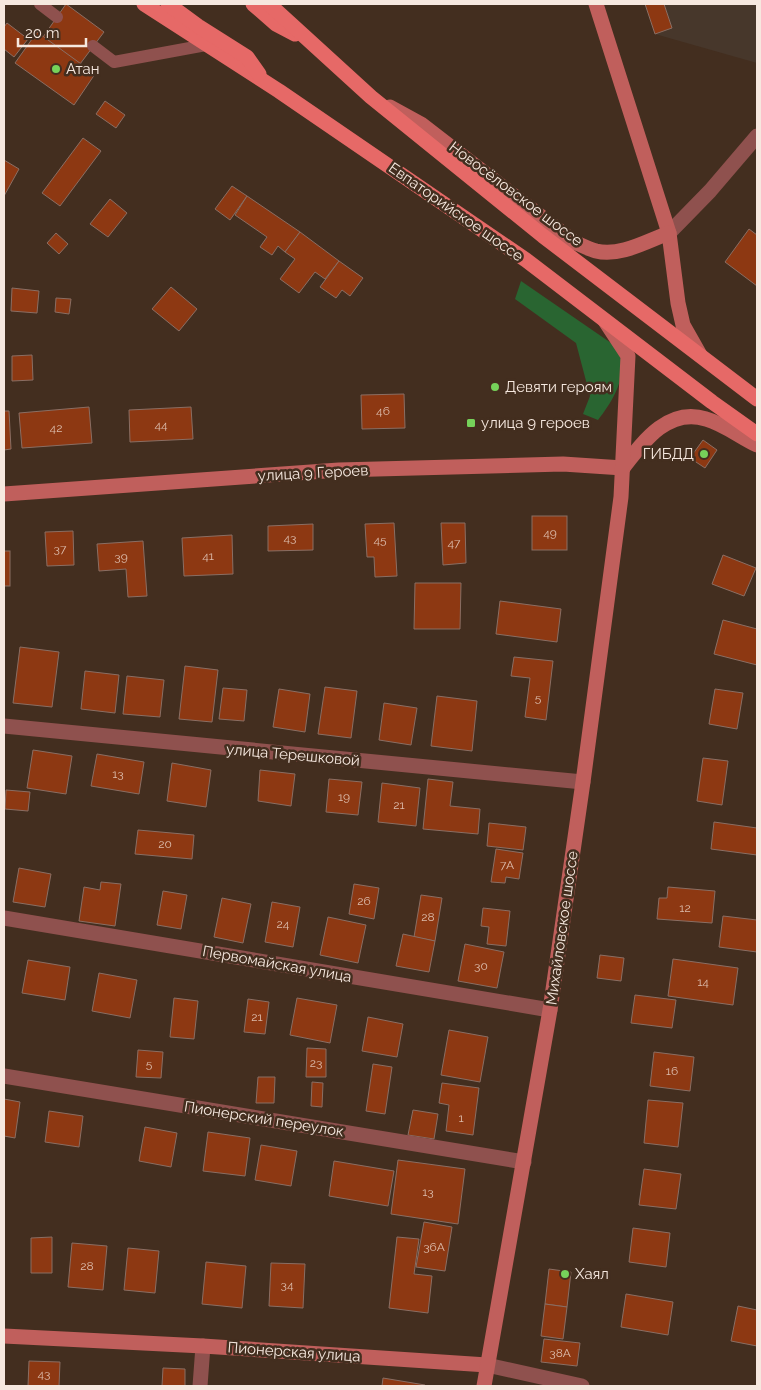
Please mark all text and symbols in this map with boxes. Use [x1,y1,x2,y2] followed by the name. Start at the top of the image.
[18,15,85,47] scale bar
[25,24,60,42] text: 20 m
[66,60,100,78] place label: Атан
[50,63,62,75] marker: Атан
[446,138,586,250] street label: Новосёловское шоссе
[385,159,527,265] street label: Евпаторийское шоссе
[505,378,612,396] place label: Девяти героям
[489,381,501,393] marker: Девяти героям
[376,404,390,418] house number: 46
[481,414,590,432] place label: улица 9 героев
[465,417,477,429] marker: улица 9 героев
[154,418,168,432] house number: 44
[50,421,62,435] house number: 42
[643,445,694,463] place label: ГИБДД
[698,448,710,460] marker: ГИБДД
[257,461,369,485] street label: улица 9 Героев
[543,526,557,540] house number: 49
[284,531,296,545] house number: 43
[373,533,387,547] house number: 45
[448,536,461,550] house number: 47
[54,542,67,556] house number: 37
[202,549,214,563] house number: 41
[114,550,128,564] house number: 39
[535,691,542,705] house number: 5
[225,740,361,770] street label: улица Терешковой
[112,767,124,781] house number: 13
[338,790,350,804] house number: 19
[393,798,405,812] house number: 21
[158,837,172,851] house number: 20
[542,850,582,1006] street label: Михайловское шоссе
[500,858,514,872] house number: 7А
[357,894,371,908] house number: 26
[679,901,691,915] house number: 12
[421,910,435,924] house number: 28
[277,917,290,931] house number: 24
[201,942,353,986] street label: Первомайская улица
[474,959,488,973] house number: 30
[697,975,709,989] house number: 14
[251,1010,263,1024] house number: 21
[310,1056,322,1070] house number: 23
[146,1057,153,1071] house number: 5
[666,1064,678,1078] house number: 16
[183,1097,345,1141] street label: Пионерский переулок
[458,1111,464,1125] house number: 1
[422,1185,434,1199] house number: 13
[423,1240,445,1254] house number: 36А
[80,1259,94,1273] house number: 28
[575,1265,609,1283] place label: Хаял
[559,1268,571,1280] marker: Хаял
[281,1278,294,1292] house number: 34
[227,1338,361,1366] street label: Пионерская улица
[549,1346,571,1360] house number: 38А
[38,1367,50,1381] house number: 43

